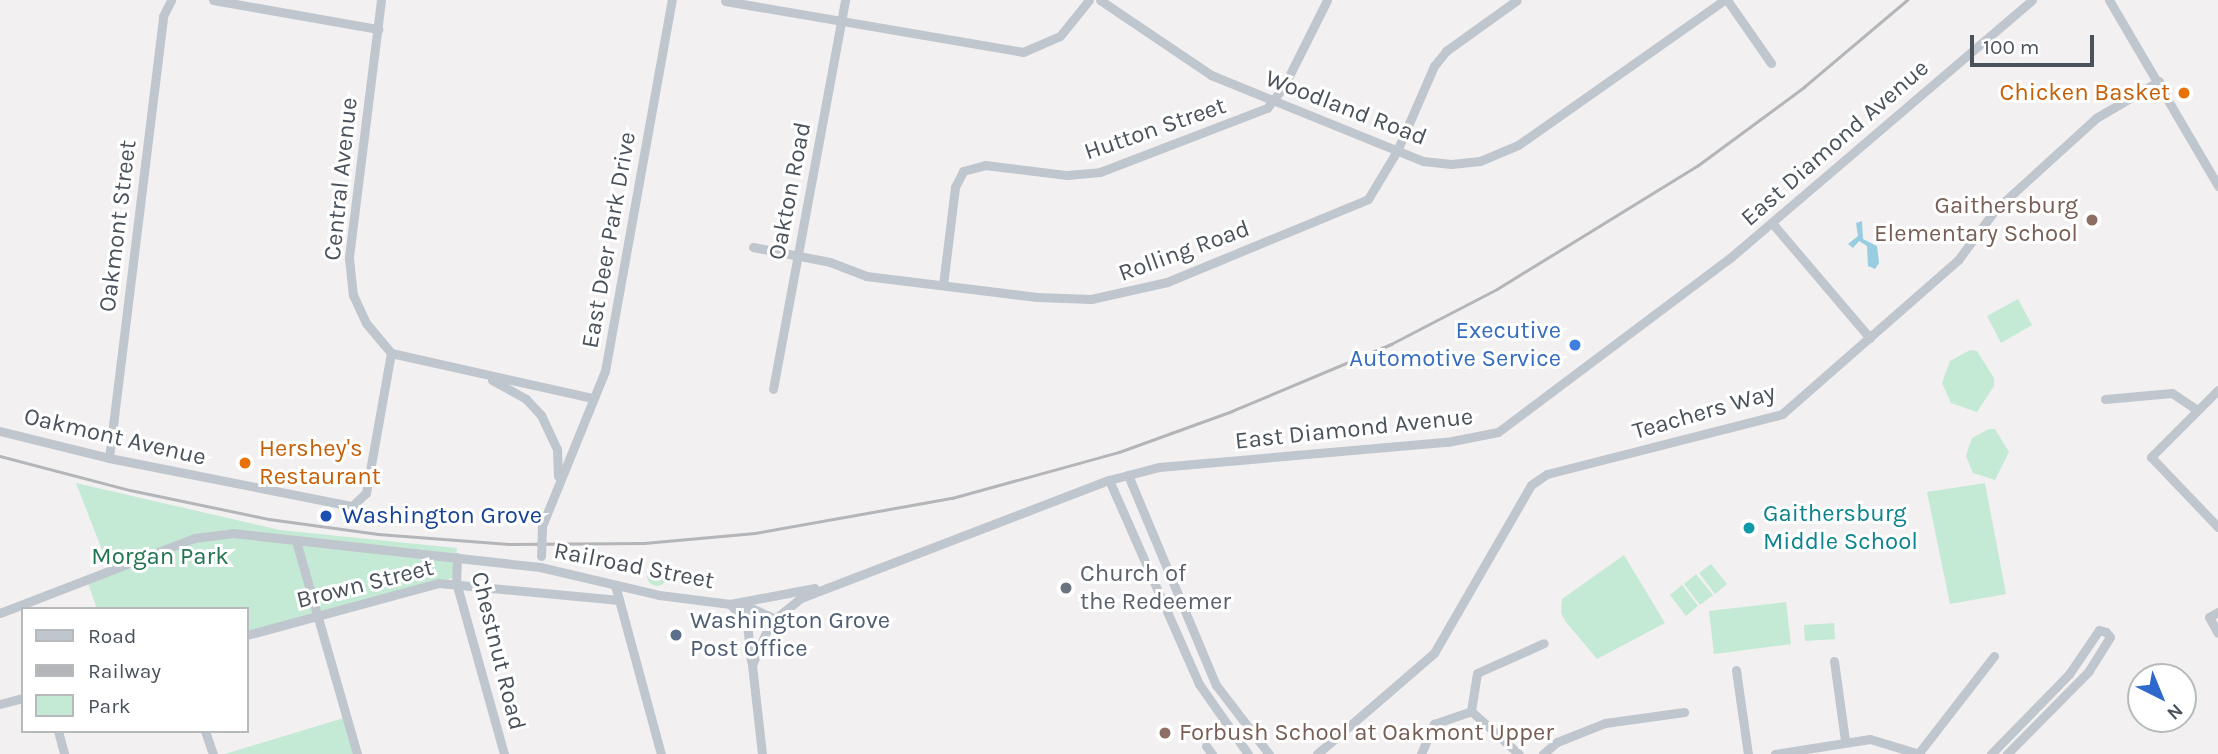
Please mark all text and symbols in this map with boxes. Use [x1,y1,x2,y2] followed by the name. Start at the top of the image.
[1973,21,2097,65] scale bar
[1983,35,2040,59] text: 100 m
[1735,54,1935,232] street label: East Diamond Avenue
[1261,64,1431,152] street label: Woodland Road
[2000,79,2170,107] place label: Chicken Basket
[2176,85,2192,101] marker: Chicken Basket
[1080,91,1230,167] street label: Hutton Street
[318,96,364,262] street label: Central Avenue
[763,120,817,262] street label: Oakton Road
[576,129,642,351] street label: East Deer Park Drive
[93,138,143,314] street label: Oakmont Street
[1874,192,2078,248] place label: Gaithersburg Elementary School
[2084,212,2100,228] marker: Gaithersburg Elementary School
[1115,214,1253,288] street label: Rolling Road
[1349,317,1561,373] place label: Executive Automotive Service
[1567,337,1583,353] marker: Executive Automotive Service
[1629,378,1779,446] street label: Teachers Way
[21,402,209,472] street label: Oakmont Avenue
[1234,402,1474,456] street label: East Diamond Avenue
[259,435,381,491] place label: Hershey's Restaurant
[237,455,253,471] marker: Hershey's Restaurant
[1763,500,1918,556] place label: Gaithersburg Middle School
[342,502,542,530] place label: Washington Grove
[316,506,336,526] marker: Washington Grove
[1741,520,1757,536] marker: Gaithersburg Middle School
[551,536,717,596] street label: Railroad Street
[91,543,229,571] park label: Morgan Park
[294,553,436,615] street label: Brown Street
[1080,560,1231,616] place label: Church of the Redeemer
[464,569,532,733] street label: Chestnut Road
[1058,580,1074,596] marker: Church of the Redeemer
[21,607,248,733] legend
[690,607,890,663] place label: Washington Grove Post Office
[88,624,136,648] text: Road
[668,627,684,643] marker: Washington Grove Post Office
[88,659,161,683] text: Railway
[2127,663,2197,733] north arrow
[88,694,131,718] text: Park
[2162,699,2187,725] text: N
[1179,719,1554,747] place label: Forbush School at Oakmont Upper
[1157,725,1173,741] marker: Forbush School at Oakmont Upper

